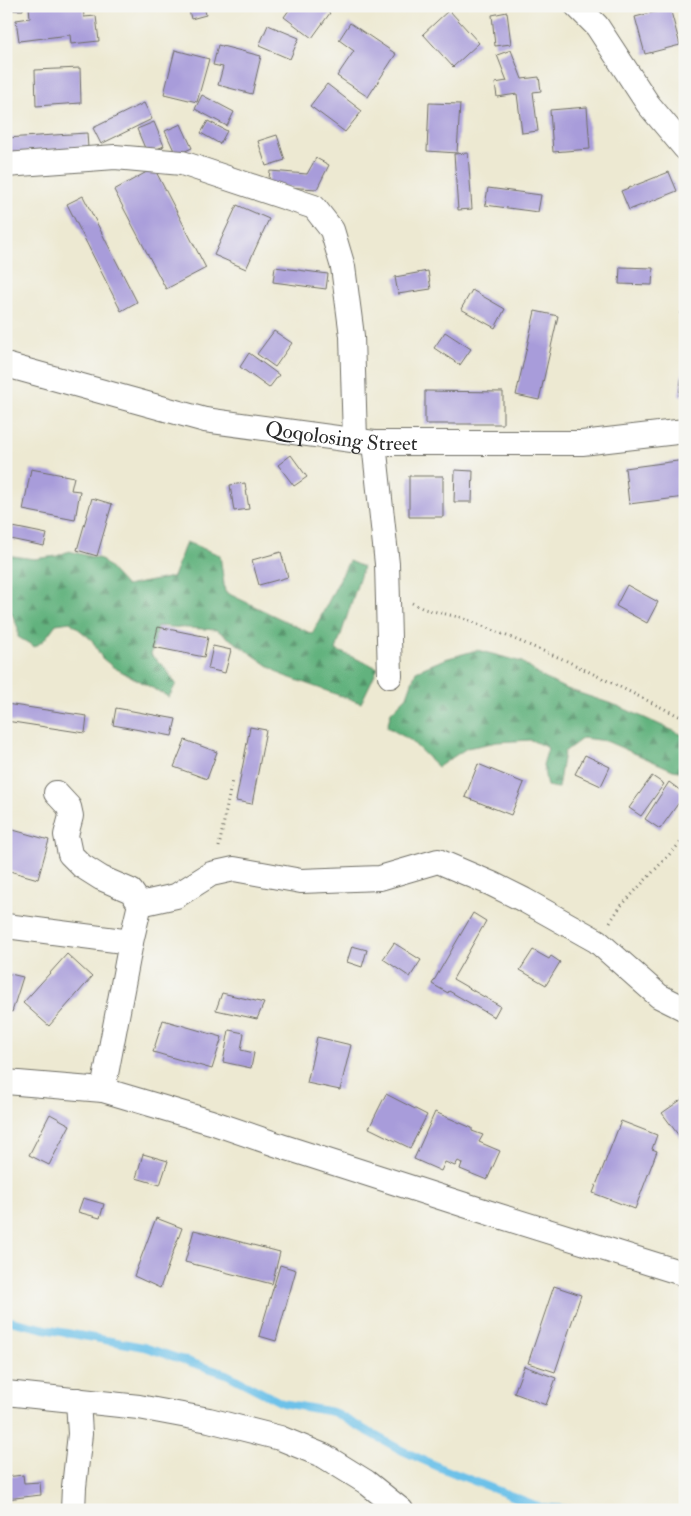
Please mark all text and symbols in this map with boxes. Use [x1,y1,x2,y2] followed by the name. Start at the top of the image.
[264,415,418,457] street label: Qoqolosing Street

